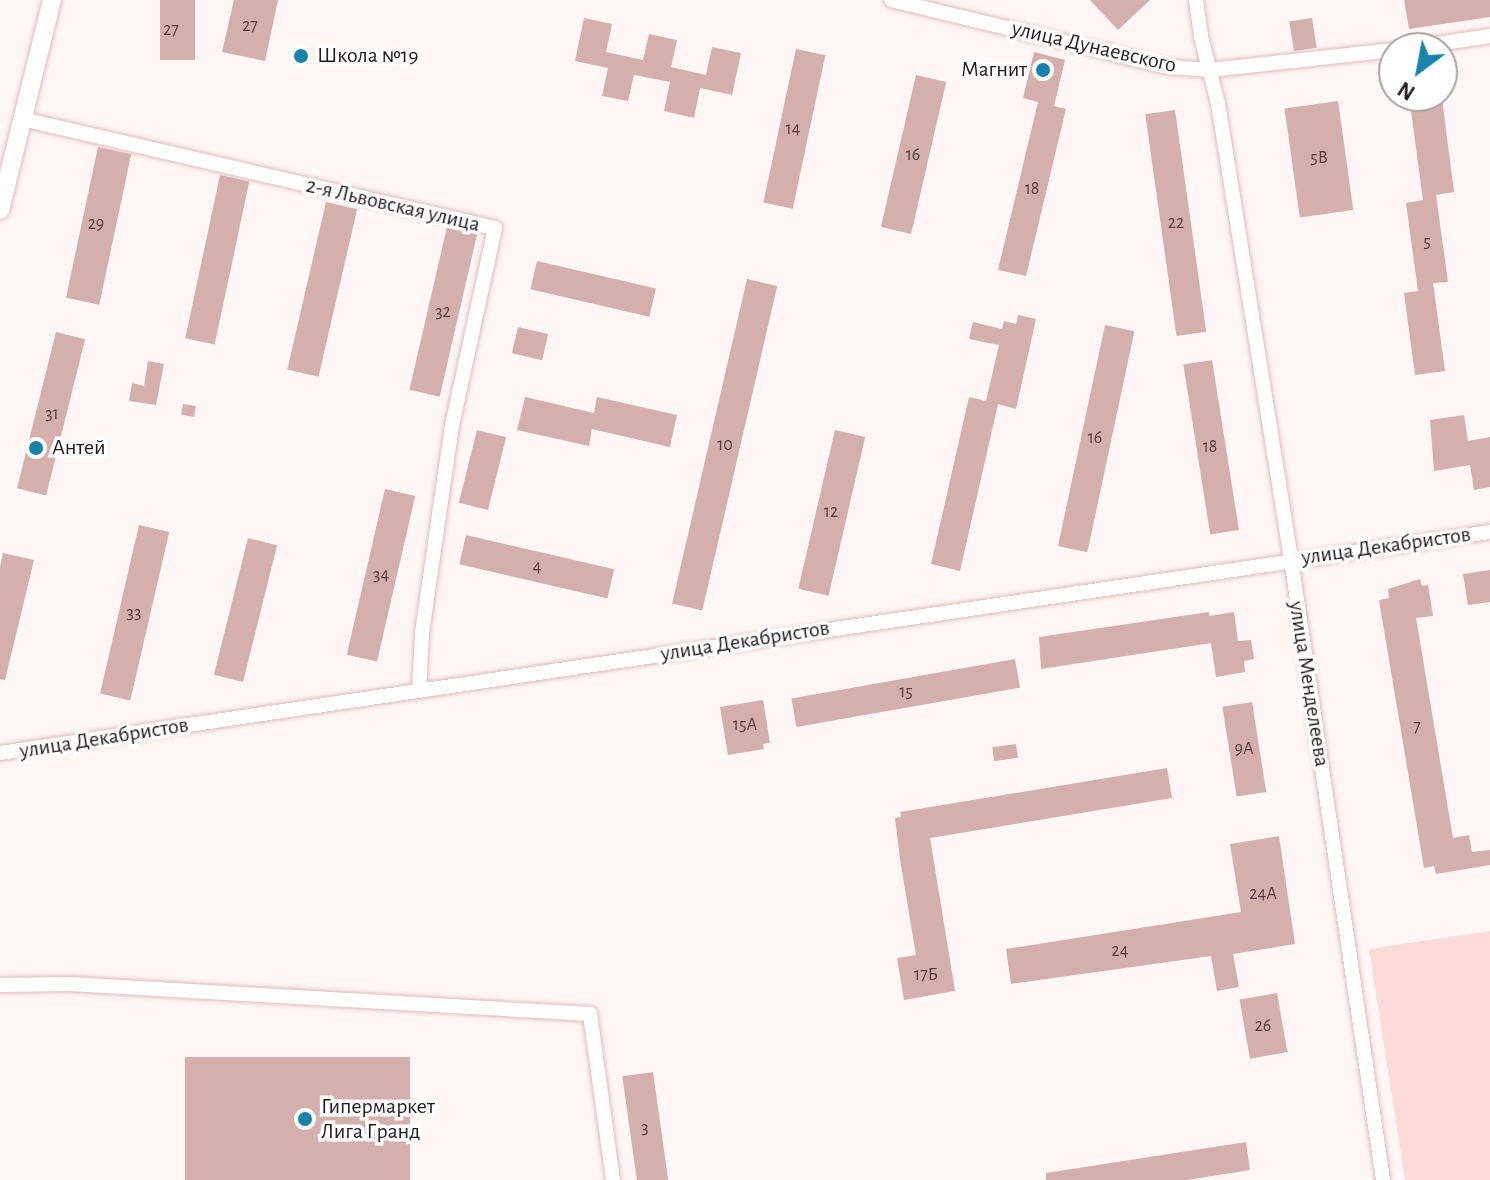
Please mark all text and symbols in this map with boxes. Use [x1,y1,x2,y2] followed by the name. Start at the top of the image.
[242,15,258,37] house number: 27
[1009,15,1179,79] street label: улица Дунаевского
[163,19,179,41] house number: 27
[1378,32,1458,112] north arrow
[317,43,419,69] place label: Школа №19
[292,47,310,65] marker: Школа №19
[961,57,1027,83] place label: Магнит
[1034,61,1052,79] marker: Магнит
[1394,77,1419,104] text: N
[786,118,800,140] house number: 14
[906,144,920,166] house number: 16
[1310,147,1328,169] house number: 5В
[303,172,483,238] street label: 2-я Львовская улица
[1025,178,1039,200] house number: 18
[1168,212,1184,234] house number: 22
[88,213,104,235] house number: 29
[1423,231,1431,253] house number: 5
[435,301,451,323] house number: 32
[45,403,59,425] house number: 31
[1088,427,1102,449] house number: 16
[717,434,733,456] house number: 10
[52,435,106,461] place label: Антей
[1203,436,1217,458] house number: 18
[27,439,45,457] marker: Антей
[824,501,838,523] house number: 12
[1300,521,1472,571] street label: улица Декабристов
[533,556,541,578] house number: 4
[373,564,389,586] house number: 34
[1283,599,1335,769] street label: улица Менделеева
[127,602,141,624] house number: 33
[659,615,831,667] street label: улица Декабристов
[899,681,913,703] house number: 15
[18,712,190,764] street label: улица Декабристов
[733,714,757,736] house number: 15А
[1413,716,1421,738] house number: 7
[1234,738,1254,760] house number: 9А
[1249,883,1277,905] house number: 24А
[1112,940,1128,962] house number: 24
[914,964,938,986] house number: 17Б
[1255,1015,1271,1037] house number: 26
[321,1093,435,1144] place label: Гипермаркет Лига Гранд
[296,1110,314,1128] marker: Гипермаркет Лига Гранд
[641,1117,649,1139] house number: 3

